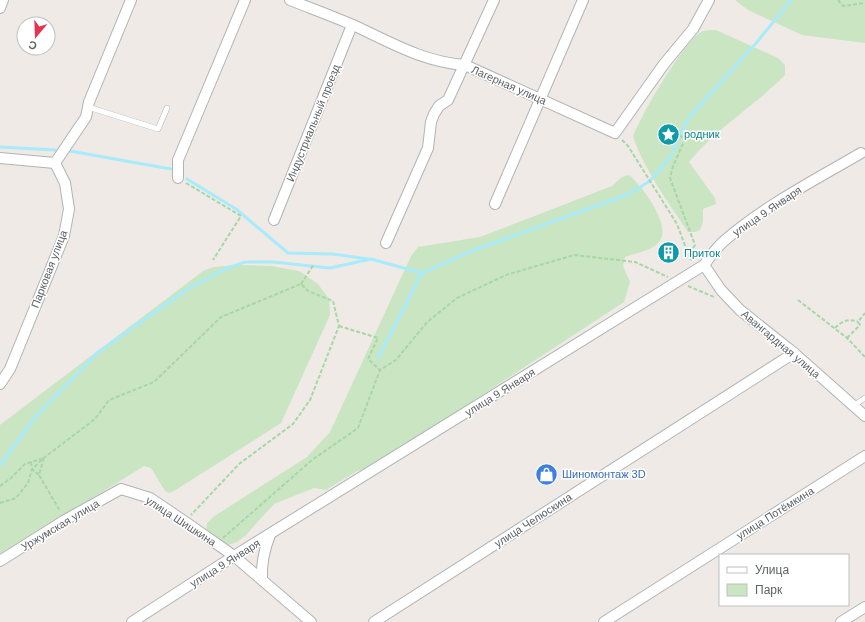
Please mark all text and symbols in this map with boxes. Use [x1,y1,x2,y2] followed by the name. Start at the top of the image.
[16,16,56,56] north arrow
[27,38,38,52] text: С
[284,62,342,183] street label: Индустриальный проезд
[470,63,549,107] street label: Лагерная улица
[655,121,681,147] place icon: родник
[684,128,720,140] place label: родник
[730,184,804,238] street label: улица 9 Января
[29,228,70,310] street label: Парковая улица
[655,240,681,266] building icon: Приток
[684,247,720,259] place label: Приток
[739,308,823,381] street label: Авангардная улица
[463,366,537,418] street label: улица 9 Января
[533,461,559,487] shop icon: Шиномонтаж 3D
[562,468,646,480] place label: Шиномонтаж 3D
[734,484,817,542] street label: улица Потёмкина
[492,490,575,549] street label: улица Челюскина
[144,494,219,549] street label: улица Шишкина
[19,496,102,553] street label: Уржумская улица
[188,537,262,589] street label: улица 9 Января
[719,554,849,606] legend
[755,563,789,577] text: Улица
[755,583,783,597] text: Парк

